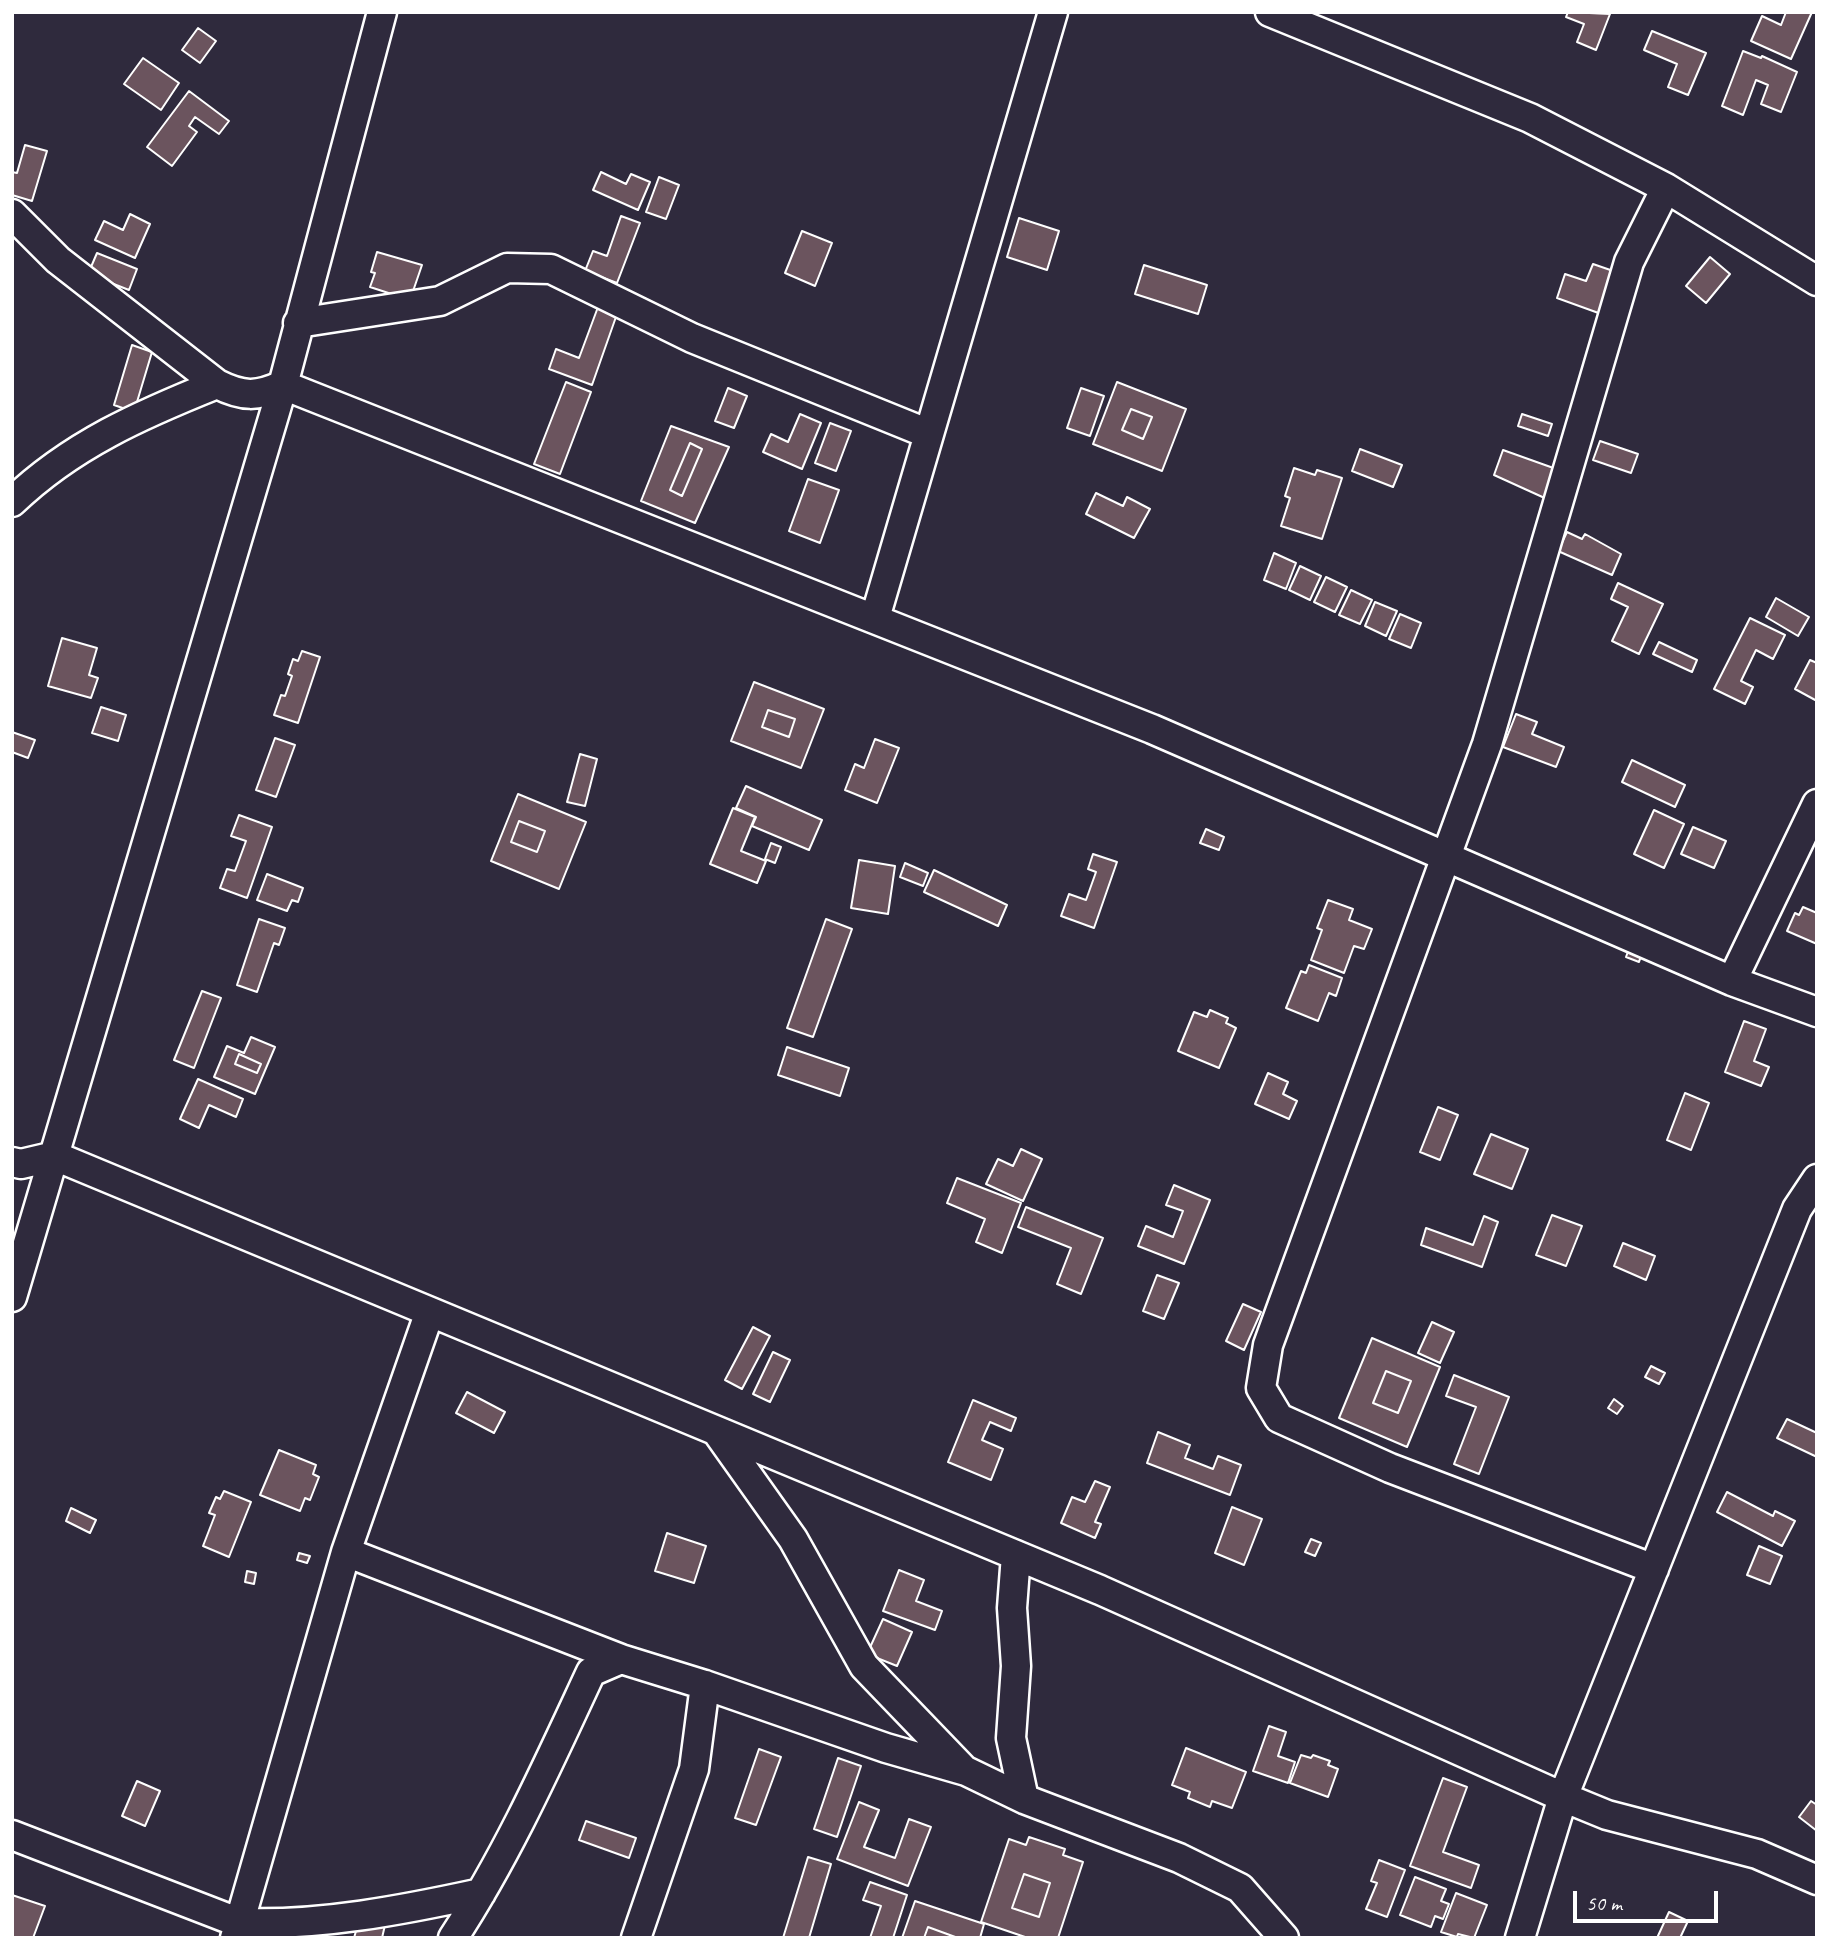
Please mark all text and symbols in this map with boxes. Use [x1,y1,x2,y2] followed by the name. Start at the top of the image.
[1577,1876,1722,1920] scale bar
[1586,1890,1622,1916] text: 50 m

